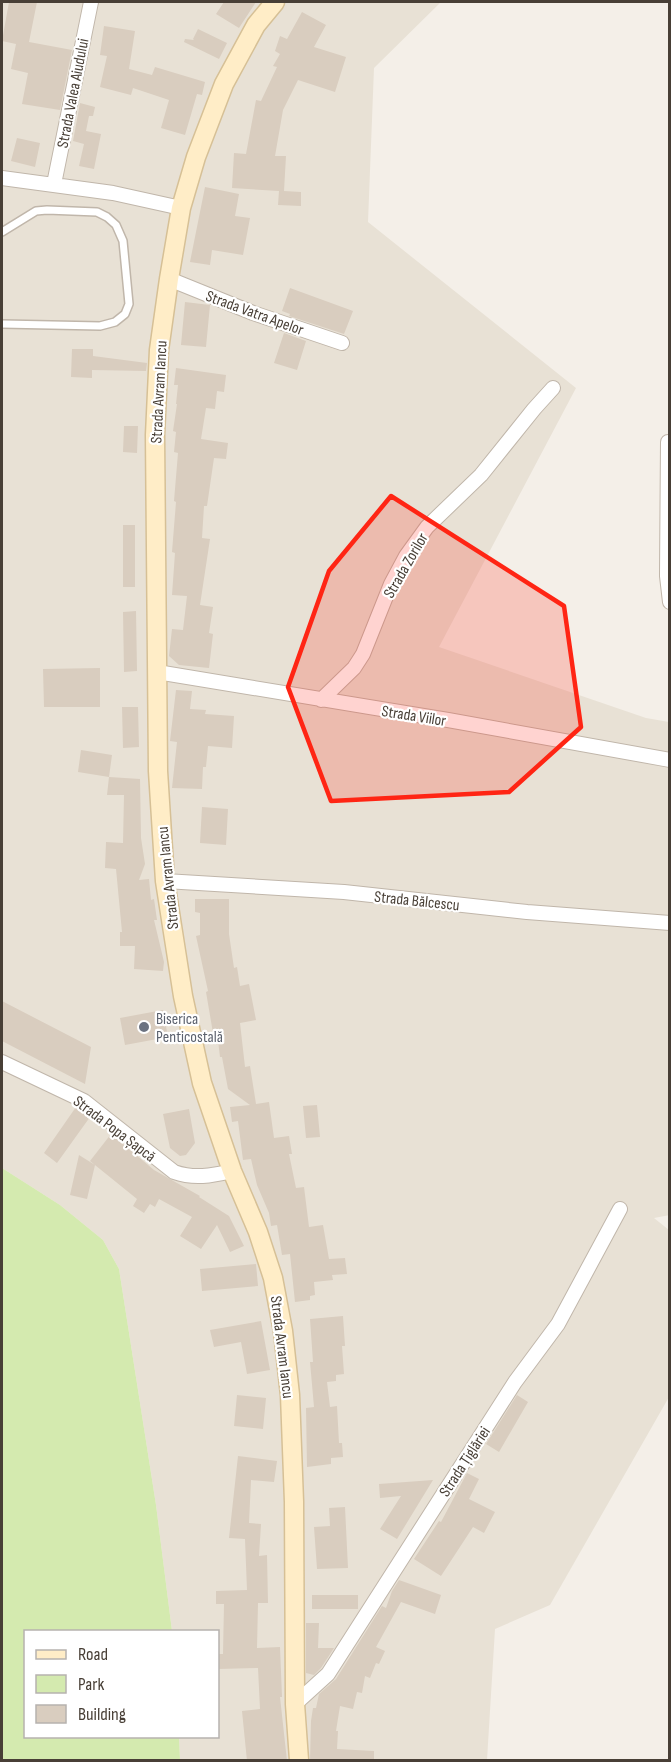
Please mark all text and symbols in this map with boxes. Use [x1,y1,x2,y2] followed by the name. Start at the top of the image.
[54,37,93,150] street label: Strada Valea Aiudului
[203,287,306,340] street label: Strada Vatra Apelor
[147,340,172,444] street label: Strada Avram Iancu
[380,529,433,602] street label: Strada Zorilor
[380,702,448,731] street label: Strada Viilor
[154,826,183,930] street label: Strada Avram Iancu
[373,888,460,915] street label: Strada Bălcescu
[156,1010,223,1047] place label: Biserica Penticostală
[137,1020,151,1034] marker: Biserica Penticostală
[69,1092,159,1166] street label: Strada Popa Șapcă
[266,1295,297,1400] street label: Strada Avram Iancu
[436,1423,495,1500] street label: Strada Țiglăriei
[24,1630,219,1738] legend
[78,1644,108,1665] text: Road
[78,1674,104,1695] text: Park
[78,1704,126,1725] text: Building

